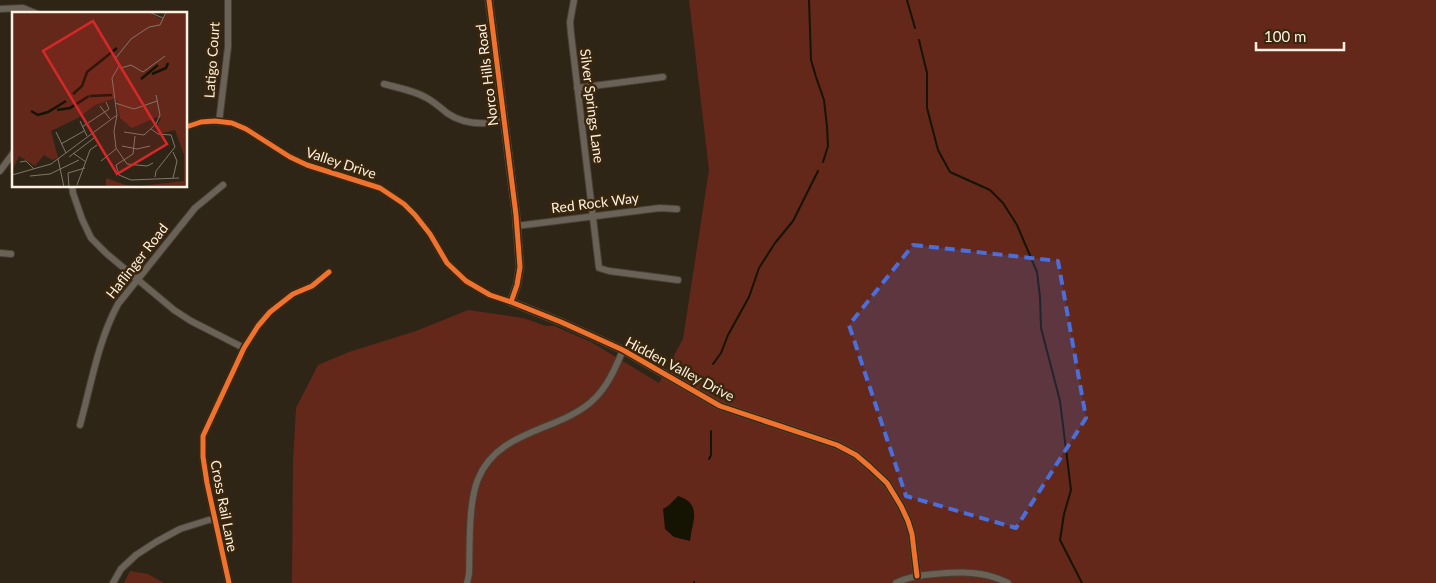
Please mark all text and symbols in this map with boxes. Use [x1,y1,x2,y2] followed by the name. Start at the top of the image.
[12,12,188,188] inset map
[1256,20,1344,52] scale bar
[200,21,223,99] street label: Latigo Court
[472,23,501,127] street label: Norco Hills Road
[1264,27,1306,45] text: 100 m
[577,48,608,164] street label: Silver Springs Lane
[304,143,379,182] street label: Valley Drive
[550,189,641,216] street label: Red Rock Way
[102,220,171,302] street label: Haflinger Road
[623,333,738,404] street label: Hidden Valley Drive
[207,459,242,553] street label: Cross Rail Lane

